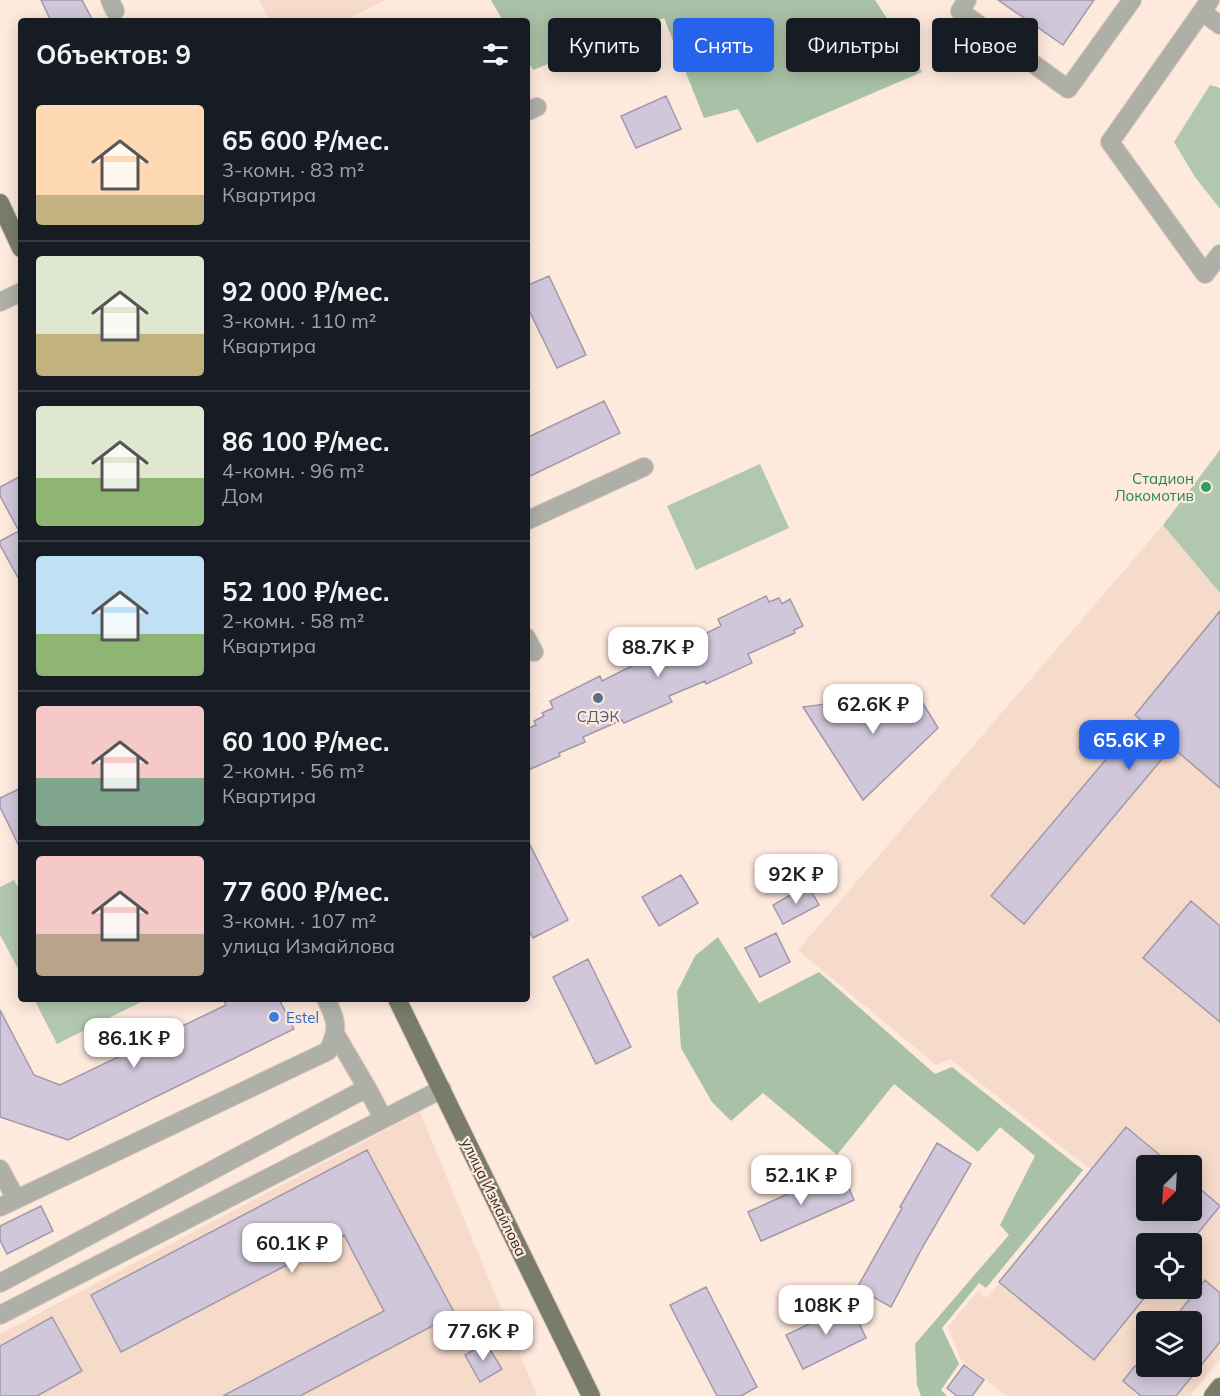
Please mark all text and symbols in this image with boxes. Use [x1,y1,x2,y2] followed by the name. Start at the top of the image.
[548,18,661,72] chip: Купить
[673,18,774,72] chip: Снять
[786,18,920,72] chip: Фильтры
[932,18,1038,72] chip: Новое
[36,38,191,71] text: Объектов: 9
[479,38,512,71] icon: filters
[222,124,389,157] text: 65 600 ₽/мес.
[84,129,156,201] icon: home
[222,157,364,182] text: 3-комн. · 83 m²
[222,182,316,207] text: Квартира
[222,275,389,308] text: 92 000 ₽/мес.
[84,280,156,352] icon: home
[222,308,376,333] text: 3-комн. · 110 m²
[222,333,316,358] text: Квартира
[222,425,389,458] text: 86 100 ₽/мес.
[84,430,156,502] icon: home
[222,458,364,483] text: 4-комн. · 96 m²
[1114,469,1194,505] place label: Стадион Локомотив
[1199,480,1213,494] marker: Стадион Локомотив
[222,483,263,508] text: Дом
[222,575,389,608] text: 52 100 ₽/мес.
[84,580,156,652] icon: home
[222,608,364,633] text: 2-комн. · 58 m²
[603,627,713,678] pin: 88.7K ₽
[222,633,316,658] text: Квартира
[622,634,694,659] text: 88.7K ₽
[818,684,928,735] pin: 62.6K ₽
[591,691,605,705] marker: СДЭК
[837,691,909,716] text: 62.6K ₽
[577,707,619,726] place label: СДЭК
[1074,720,1184,771] pin: 65.6K ₽
[222,725,389,758] text: 60 100 ₽/мес.
[1093,727,1165,752] text: 65.6K ₽
[84,730,156,802] icon: home
[222,758,364,783] text: 2-комн. · 56 m²
[222,783,316,808] text: Квартира
[754,854,838,905] pin: 92K ₽
[769,861,823,886] text: 92K ₽
[222,875,389,908] text: 77 600 ₽/мес.
[84,880,156,952] icon: home
[222,908,376,933] text: 3-комн. · 107 m²
[222,933,395,958] text: улица Измайлова
[286,1008,319,1027] place label: Estel
[267,1010,281,1024] marker: Estel
[79,1018,189,1069] pin: 86.1K ₽
[98,1025,170,1050] text: 86.1K ₽
[457,1135,531,1259] street label: улица Измайлова
[746,1155,856,1206] pin: 52.1K ₽
[1136,1155,1202,1221] north arrow
[1136,1155,1202,1377] map controls
[765,1162,837,1187] text: 52.1K ₽
[237,1223,347,1274] pin: 60.1K ₽
[256,1230,328,1255] text: 60.1K ₽
[1136,1233,1202,1299] button: locate
[777,1285,875,1336] pin: 108K ₽
[793,1292,859,1317] text: 108K ₽
[428,1311,538,1362] pin: 77.6K ₽
[1136,1311,1202,1377] button: layers
[447,1318,519,1343] text: 77.6K ₽

